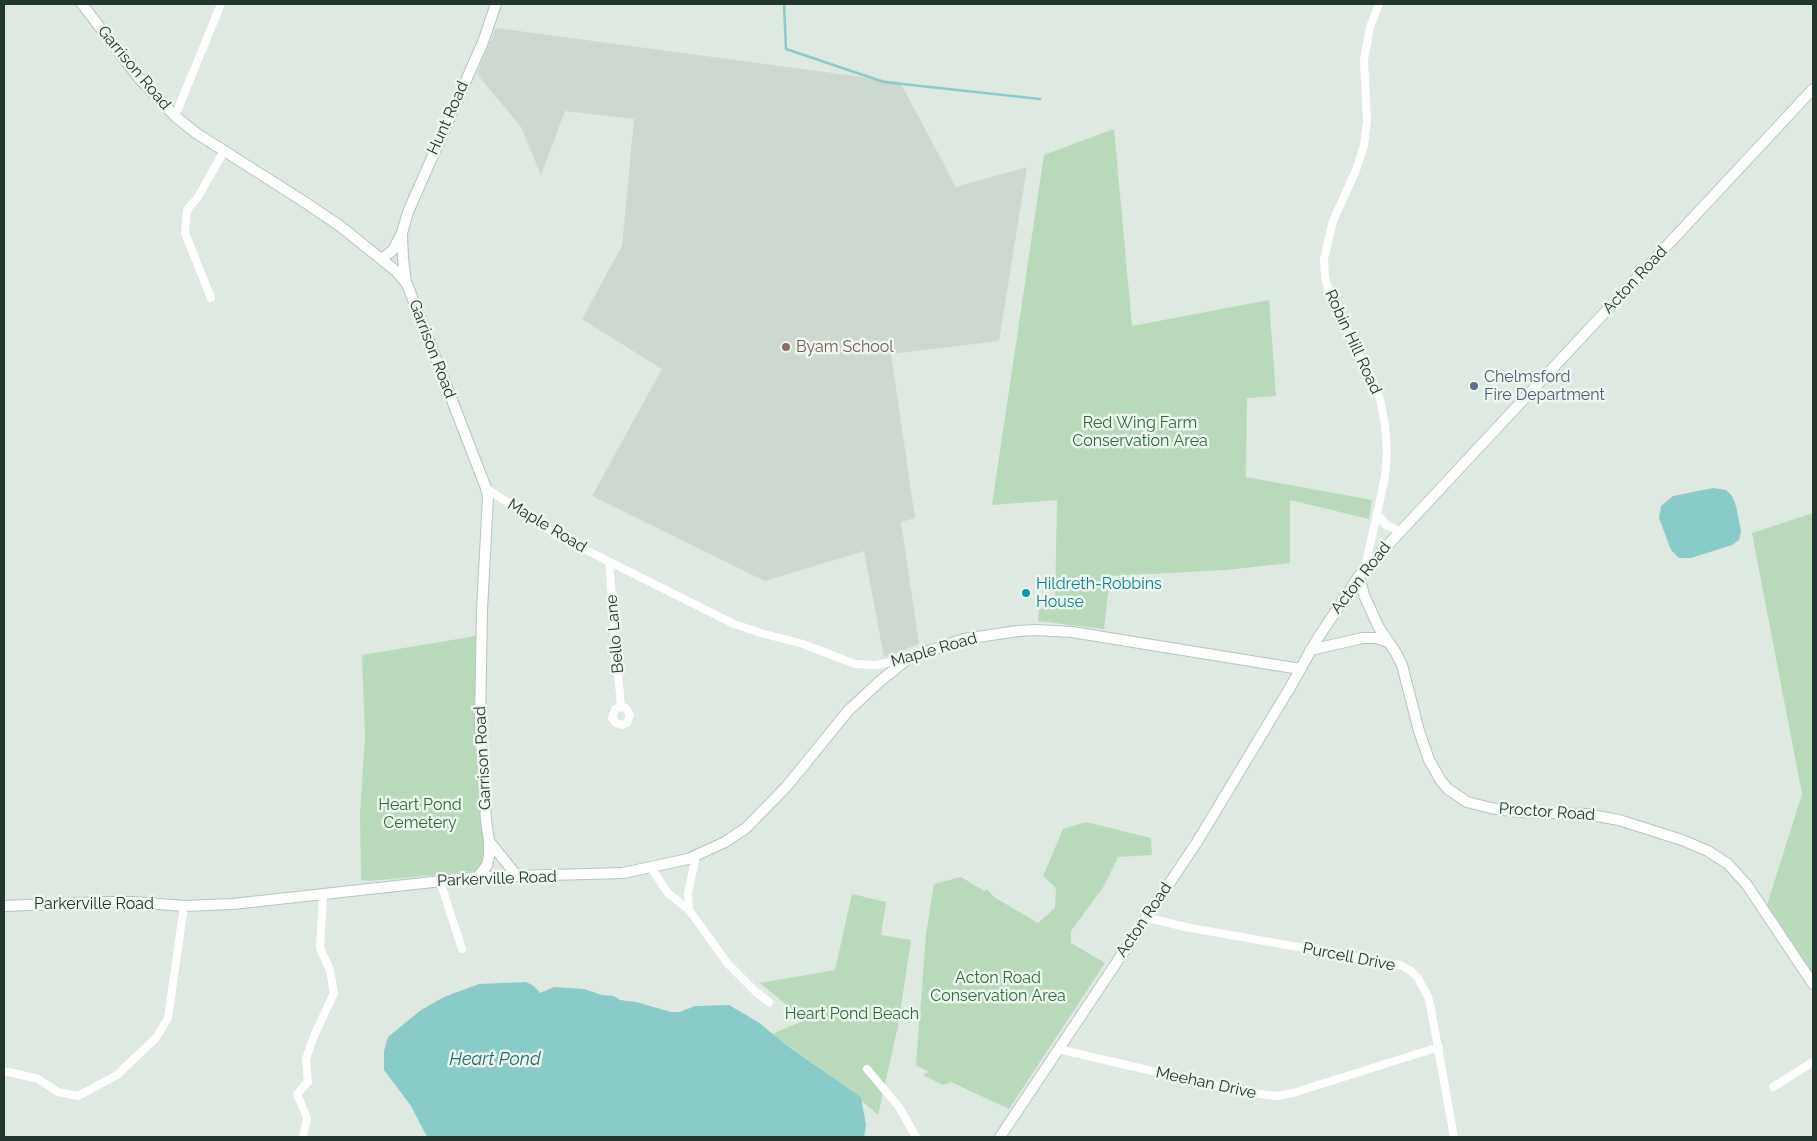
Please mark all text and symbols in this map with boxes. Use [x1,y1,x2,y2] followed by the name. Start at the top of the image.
[93,22,175,114] street label: Garrison Road
[423,78,473,158] street label: Hunt Road
[1599,242,1671,318] street label: Acton Road
[1320,287,1386,397] street label: Robin Hill Road
[404,297,460,401] street label: Garrison Road
[796,337,894,357] place label: Byam School
[780,341,792,353] marker: Byam School
[1484,367,1605,405] place label: Chelmsford Fire Department
[1468,380,1480,392] marker: Chelmsford Fire Department
[1072,413,1208,451] park label: Red Wing Farm Conservation Area
[504,495,590,557] street label: Maple Road
[1327,538,1395,618] street label: Acton Road
[1036,574,1162,612] place label: Hildreth-Robbins House
[1020,587,1032,599] marker: Hildreth-Robbins House
[602,594,628,674] street label: Bello Lane
[889,629,979,671] street label: Maple Road
[471,706,495,810] street label: Garrison Road
[378,795,462,833] park label: Heart Pond Cemetery
[1498,799,1596,825] street label: Proctor Road
[437,867,557,891] street label: Parkerville Road
[1112,879,1176,961] street label: Acton Road
[34,894,154,914] street label: Parkerville Road
[1301,939,1397,975] street label: Purcell Drive
[930,968,1066,1006] park label: Acton Road Conservation Area
[785,1004,919,1024] park label: Heart Pond Beach
[449,1049,541,1071] water label: Heart Pond
[1154,1063,1258,1103] street label: Meehan Drive

